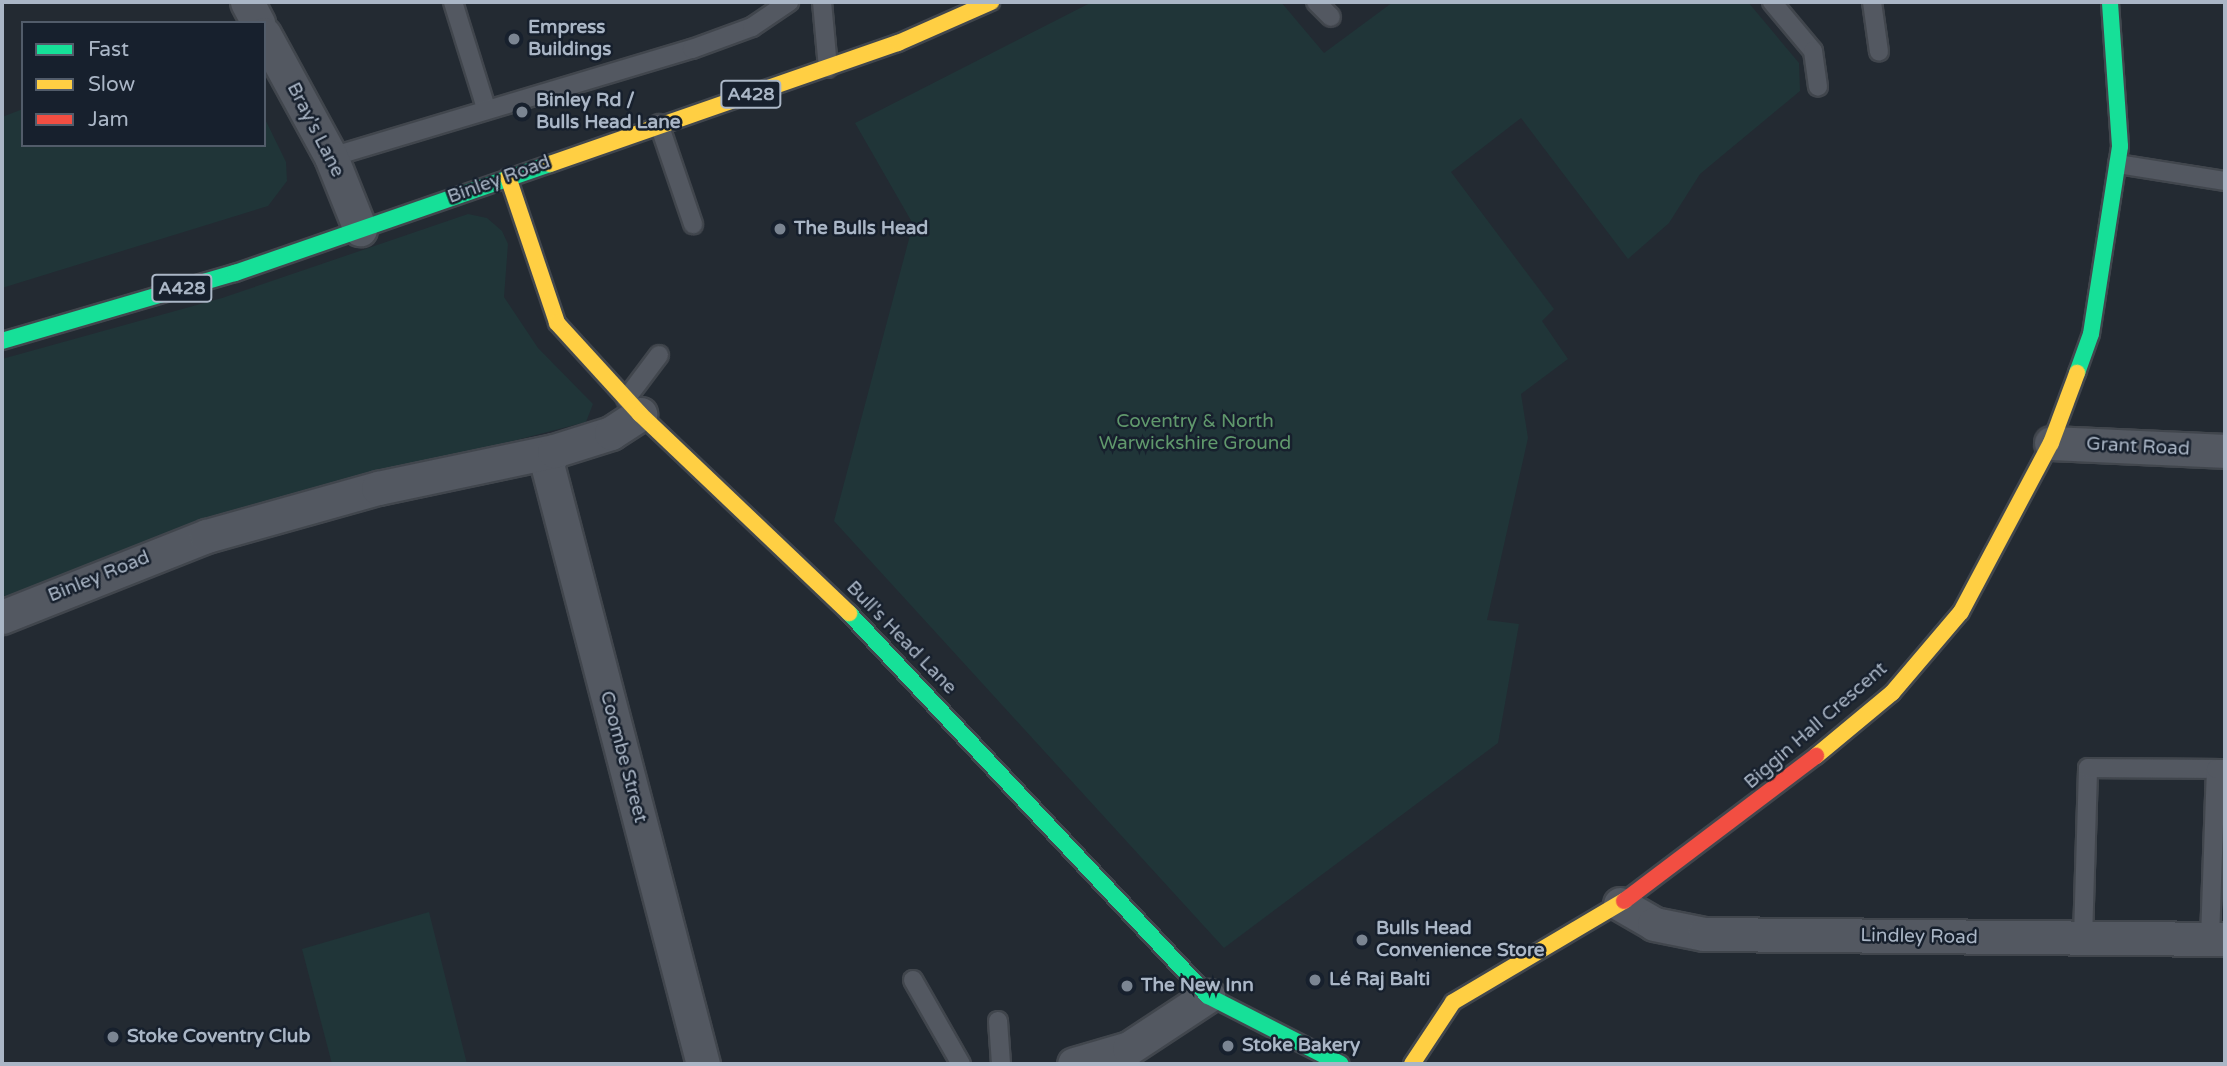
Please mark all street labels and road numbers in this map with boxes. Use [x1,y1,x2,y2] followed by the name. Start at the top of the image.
[281,79,349,181] street label: Bray's Lane
[720,80,782,108] road number: A428
[445,151,553,209] street label: Binley Road
[150,274,214,302] road number: A428
[2086,433,2190,461] street label: Grant Road
[45,546,153,608] street label: Binley Road
[841,577,961,699] street label: Bull's Head Lane
[1740,658,1892,794] street label: Biggin Hall Crescent
[594,689,652,825] street label: Coombe Street
[1860,925,1978,949] street label: Lindley Road

